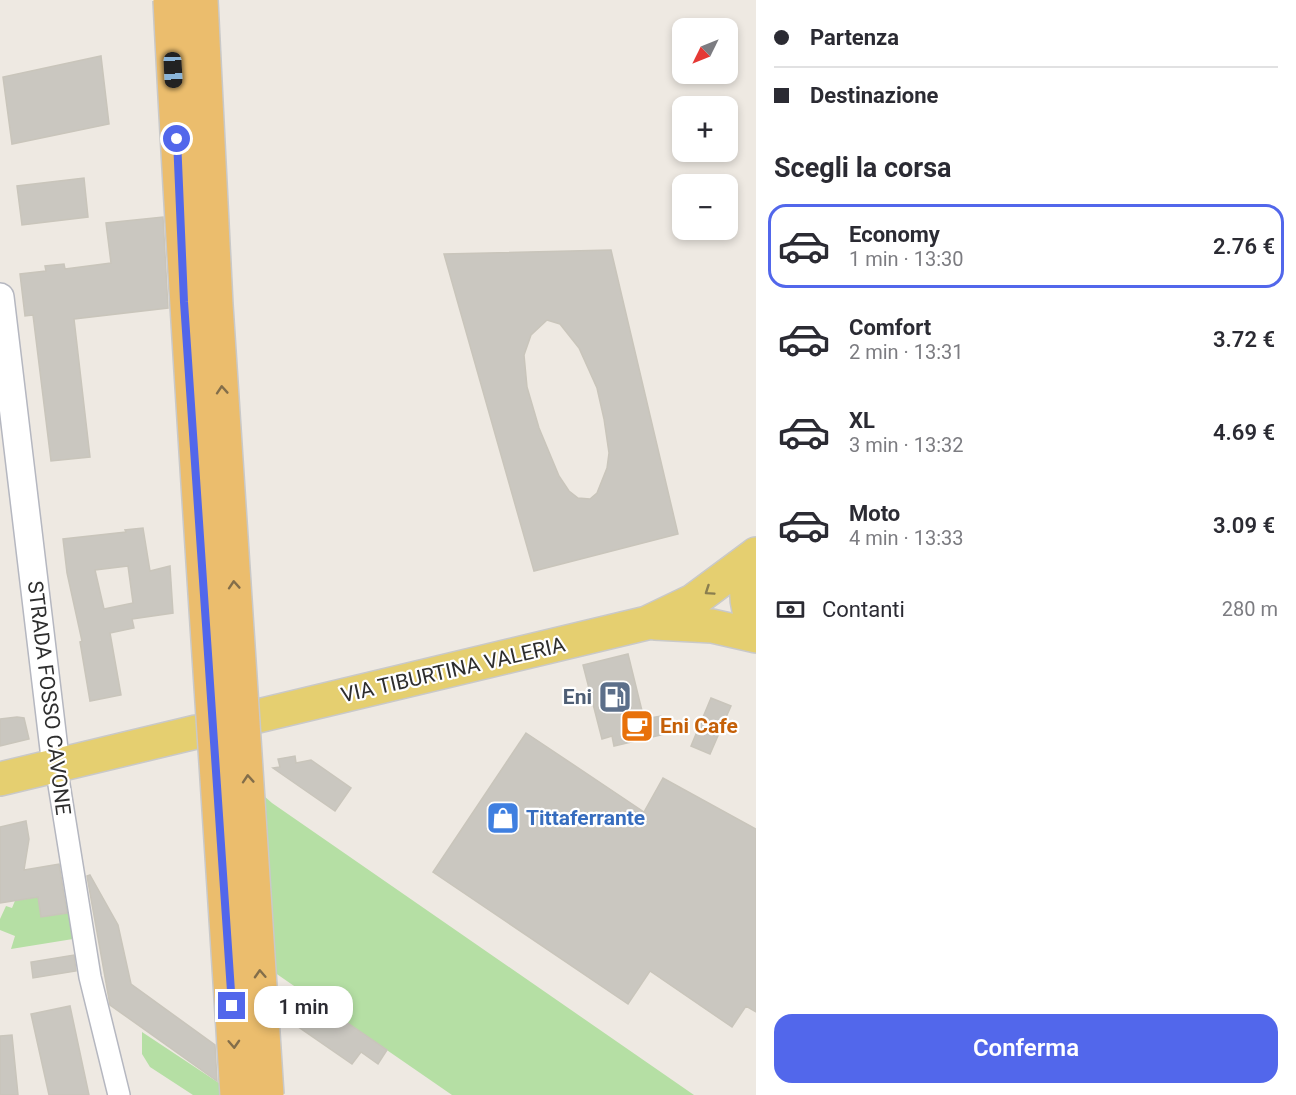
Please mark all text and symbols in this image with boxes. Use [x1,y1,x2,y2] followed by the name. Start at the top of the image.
[672,18,738,84] north arrow
[672,18,738,240] map controls
[810,25,899,50] text: Partenza
[163,52,183,88] car
[810,83,939,108] text: Destinazione
[672,96,738,162] button: +
[163,125,190,152] route start
[774,152,952,184] text: Scegli la corsa
[672,174,738,240] button: −
[777,219,831,273] icon: car
[849,222,940,247] text: Economy
[1213,234,1275,259] text: 2.76 €
[849,247,964,271] text: 1 min · 13:30
[777,312,831,366] icon: car
[849,315,931,340] text: Comfort
[1213,327,1275,352] text: 3.72 €
[849,340,964,364] text: 2 min · 13:31
[215,385,228,394] one-way arrow
[777,405,831,459] icon: car
[849,408,875,433] text: XL
[1213,420,1275,445] text: 4.69 €
[849,433,964,457] text: 3 min · 13:32
[777,498,831,552] icon: car
[849,501,900,526] text: Moto
[1213,513,1275,538] text: 3.09 €
[849,526,964,550] text: 4 min · 13:33
[23,579,75,817] street label: STRADA FOSSO CAVONE
[228,580,241,589] one-way arrow
[705,584,716,595] one-way arrow
[774,593,807,626] icon: cash
[822,597,905,622] text: Contanti
[1222,597,1278,621] text: 280 m
[339,632,568,707] street label: VIA TIBURTINA VALERIA
[597,679,633,715] fuel station icon: Eni
[563,685,592,709] place label: Eni
[619,708,655,744] cafe icon: Eni Cafe
[660,714,738,738] place label: Eni Cafe
[242,775,255,784] one-way arrow
[485,800,521,836] shop icon: Tittaferrante
[526,806,645,830] place label: Tittaferrante
[254,969,267,978] one-way arrow
[253,985,352,1027] callout: 1 min
[218,992,245,1019] route end
[278,995,329,1019] text: 1 min
[774,1014,1278,1083] button: Conferma
[227,1039,240,1048] one-way arrow

